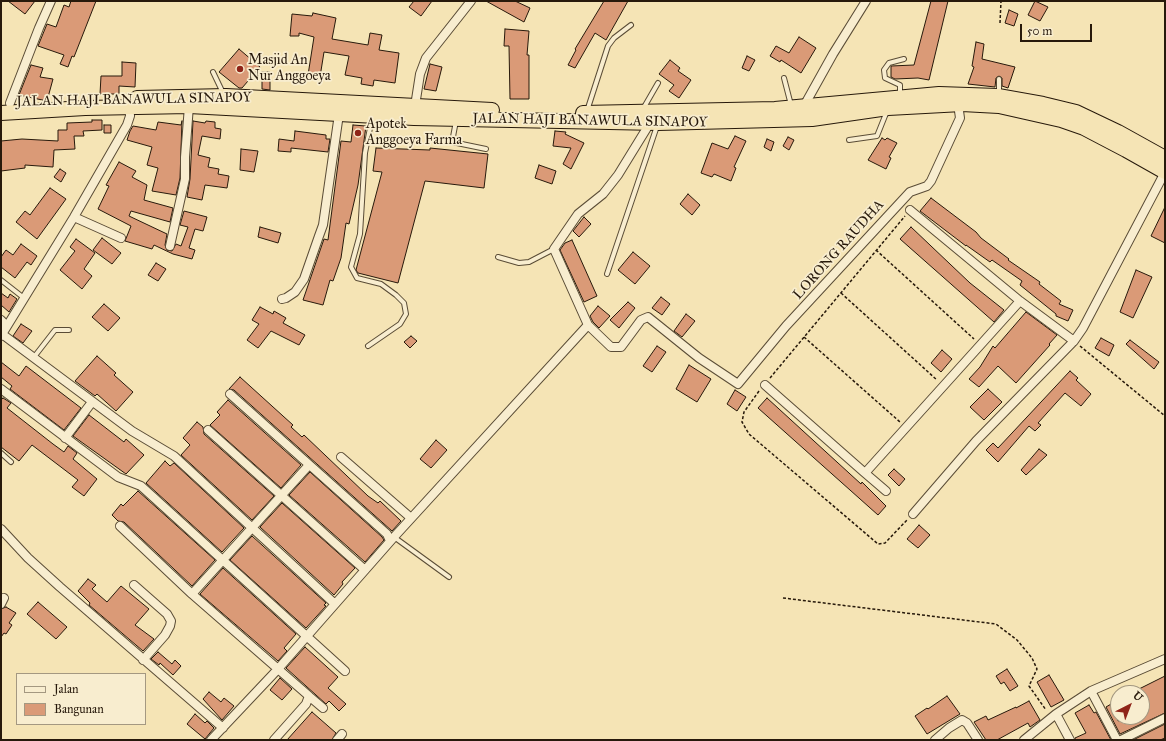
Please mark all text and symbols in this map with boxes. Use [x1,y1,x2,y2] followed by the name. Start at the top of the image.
[1022,16,1094,42] scale bar
[1027,24,1052,38] text: 50 m
[248,53,331,86] place label: Masjid An Nur Anggoeya
[235,64,245,74] marker: Masjid An Nur Anggoeya
[16,90,252,110] street label: JALAN HAJI BANAWULA SINAPOY
[472,111,708,131] street label: JALAN HAJI BANAWULA SINAPOY
[366,117,462,150] place label: Apotek Anggoeya Farma
[353,128,363,138] marker: Apotek Anggoeya Farma
[790,197,888,303] street label: LORONG RAUDHA
[16,673,146,725] legend
[54,682,78,696] text: Jalan
[1110,685,1150,725] north arrow
[1130,689,1145,704] text: U
[54,702,104,716] text: Bangunan

